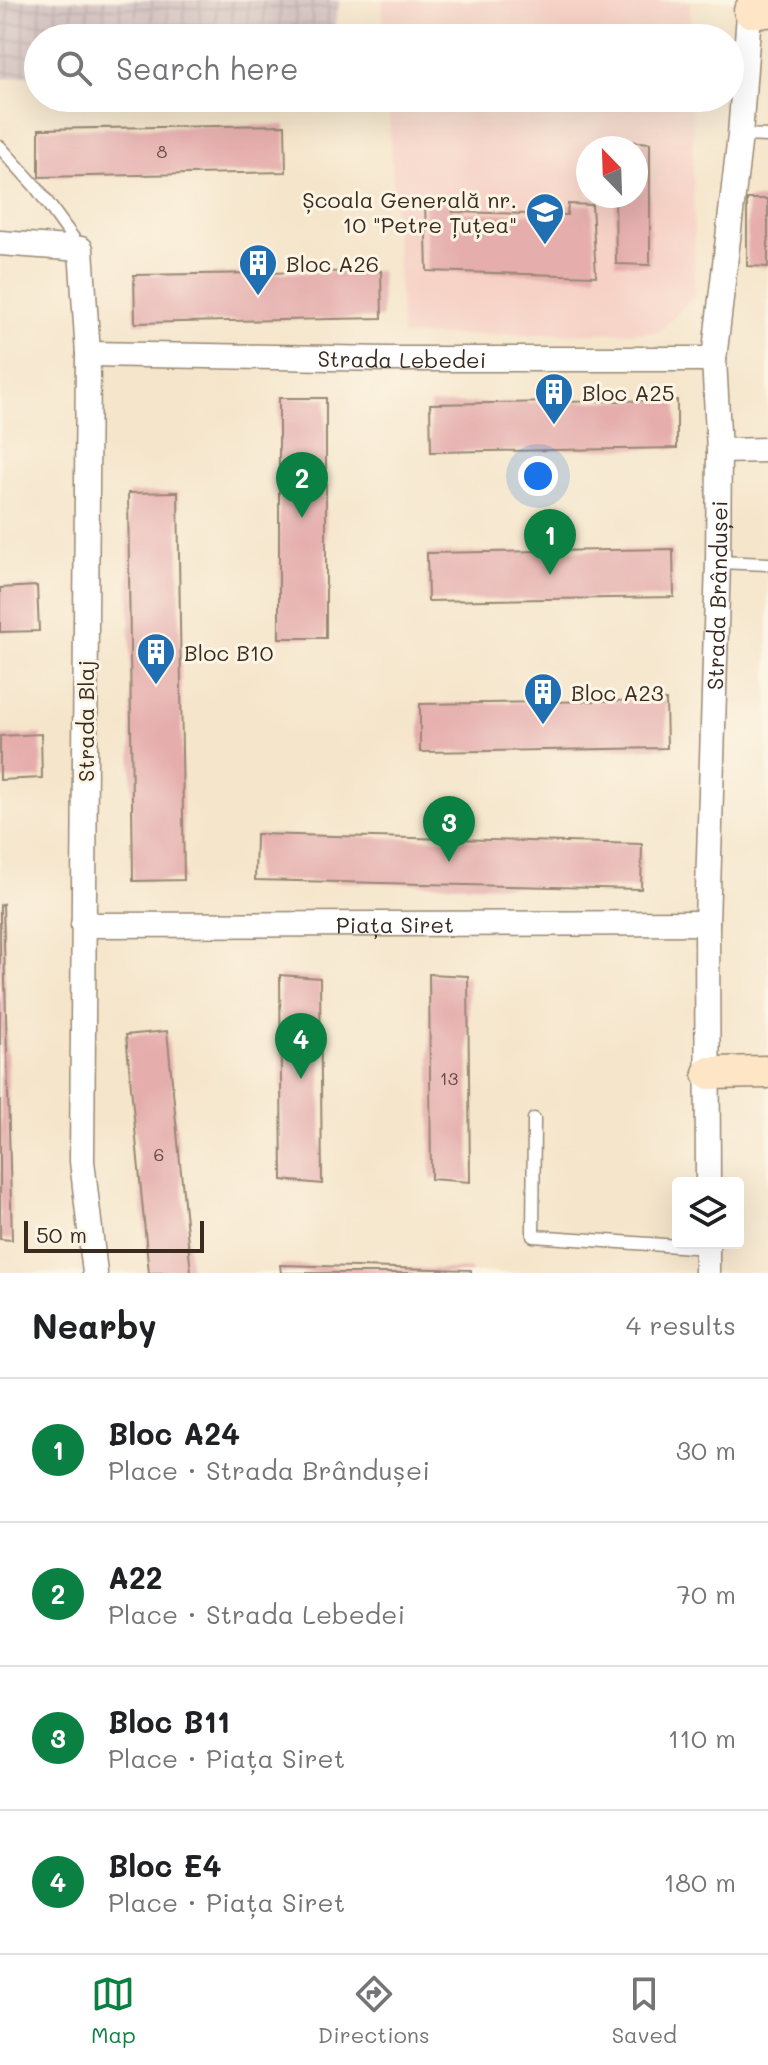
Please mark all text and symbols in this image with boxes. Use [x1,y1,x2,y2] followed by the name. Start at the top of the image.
[24,24,744,112] search box
[52,46,96,90] icon: search
[116,48,299,88] text: Search here
[576,136,648,208] north arrow
[157,139,168,163] house number: 8
[302,185,517,239] place label: Școala Generală nr. 10 "Petre Țuțea"
[524,191,566,246] school or university icon: Școala Generală nr. 10 "Petre Țuțea"
[237,242,279,297] building icon: Bloc A26
[286,249,379,278] place label: Bloc A26
[317,343,486,374] street label: Strada Lebedei
[533,371,575,426] building icon: Bloc A25
[582,378,675,407] place label: Bloc A25
[276,452,328,518] pin: 2
[518,456,558,496] your location
[700,500,733,690] street label: Strada Brândușei
[524,509,576,575] pin: 1
[135,631,177,686] building icon: Bloc B10
[184,638,273,667] place label: Bloc B10
[71,660,100,782] street label: Strada Blaj
[522,671,564,726] building icon: Bloc A23
[571,678,664,707] place label: Bloc A23
[423,796,475,862] pin: 3
[336,909,454,939] street label: Piața Siret
[275,1013,327,1079] pin: 4
[440,1066,458,1090] house number: 13
[154,1142,164,1166] house number: 6
[672,1177,744,1249] map controls
[672,1177,744,1249] button: layers
[24,1217,204,1253] scale bar
[36,1220,87,1249] text: 50 m
[32,1303,157,1348] text: Nearby
[626,1308,736,1342] text: 4 results
[108,1413,240,1453] text: Bloc A24
[52,1433,64,1467] text: 1
[676,1433,736,1467] text: 30 m
[108,1453,430,1487] text: Place · Strada Brândușei
[108,1557,162,1597] text: A22
[51,1577,65,1611] text: 2
[676,1577,736,1611] text: 70 m
[108,1597,405,1631] text: Place · Strada Lebedei
[108,1701,230,1741] text: Bloc B11
[50,1721,66,1755] text: 3
[668,1721,736,1755] text: 110 m
[108,1741,345,1775] text: Place · Piața Siret
[108,1845,222,1885] text: Bloc E4
[50,1865,66,1899] text: 4
[664,1865,736,1899] text: 180 m
[108,1885,345,1919] text: Place · Piața Siret
[91,1972,136,2049] tab: Map
[318,1972,430,2049] tab: Directions
[612,1972,677,2049] tab: Saved

